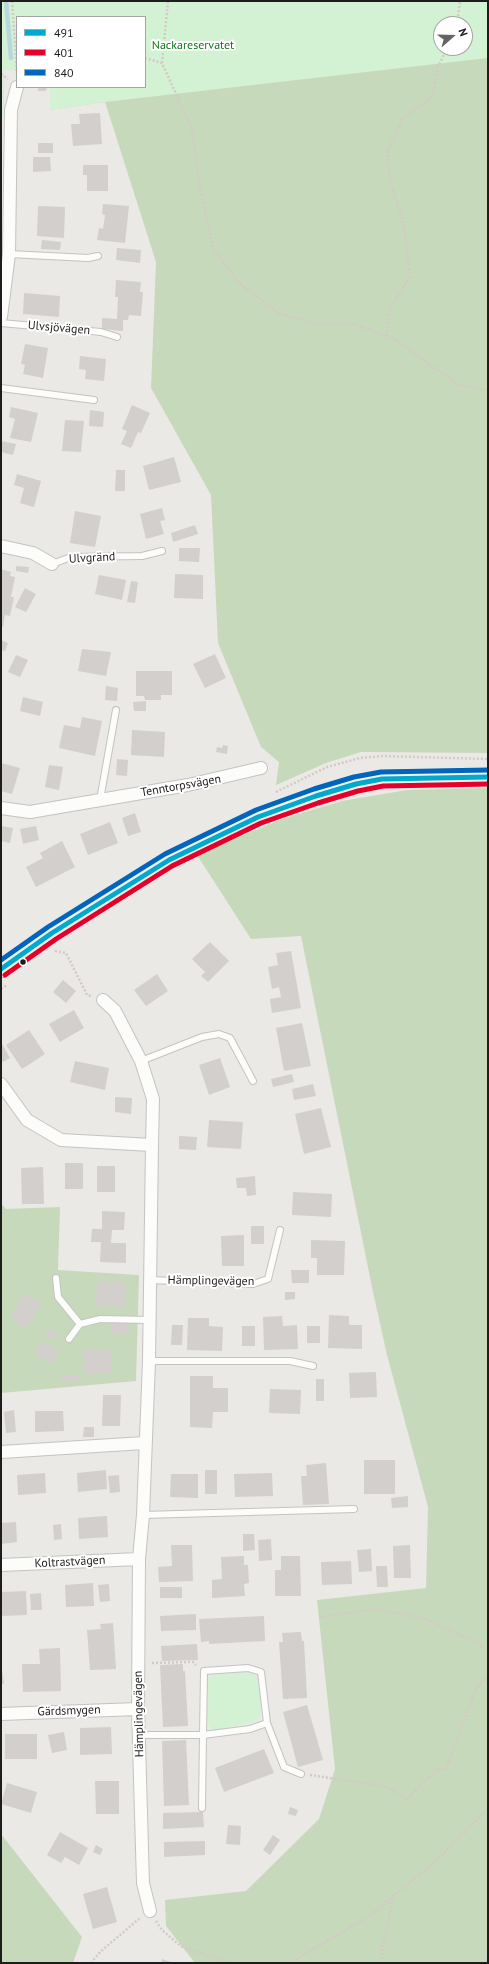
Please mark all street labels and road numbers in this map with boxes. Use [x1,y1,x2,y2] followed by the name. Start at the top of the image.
[27,318,91,338] street label: Ulvsjövägen
[68,550,116,566] street label: Ulvgränd
[140,772,222,800] street label: Tenntorpsvägen
[168,1273,254,1289] street label: Hämplingevägen
[34,1553,106,1571] street label: Koltrastvägen
[131,1671,147,1757] street label: Hämplingevägen
[37,1703,101,1719] street label: Gärdsmygen

